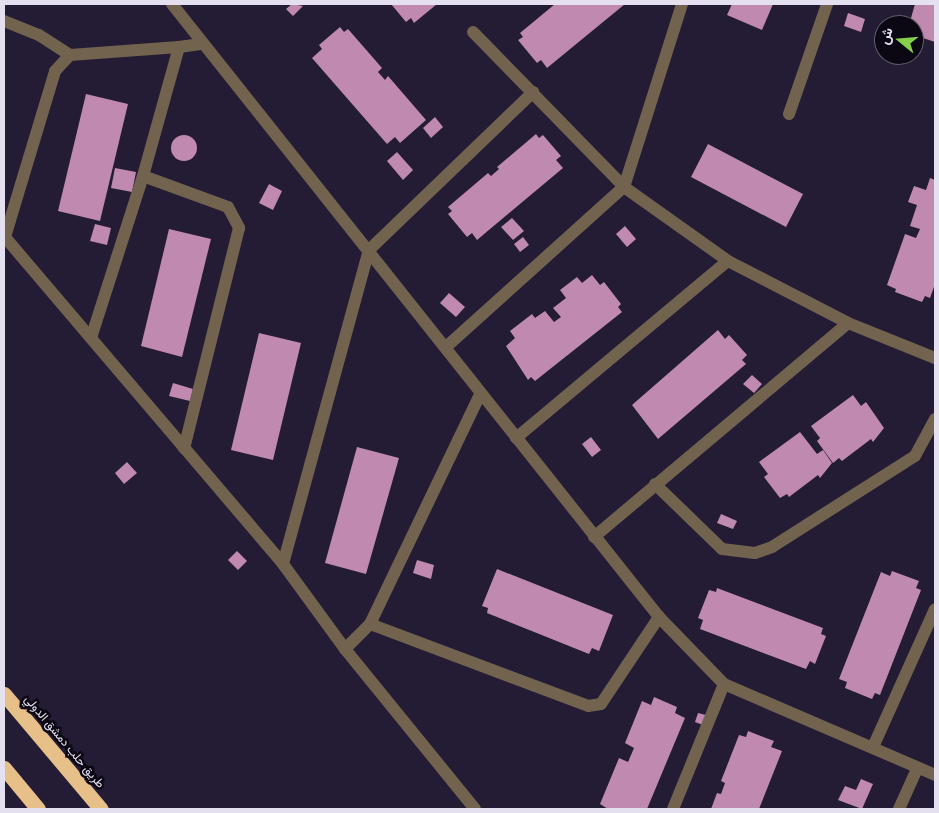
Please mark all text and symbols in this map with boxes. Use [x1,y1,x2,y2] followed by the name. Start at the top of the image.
[874,15,924,65] north arrow
[875,26,896,46] text: ش
[21,693,107,791] street label: طريق حلب دمشق الدولي

